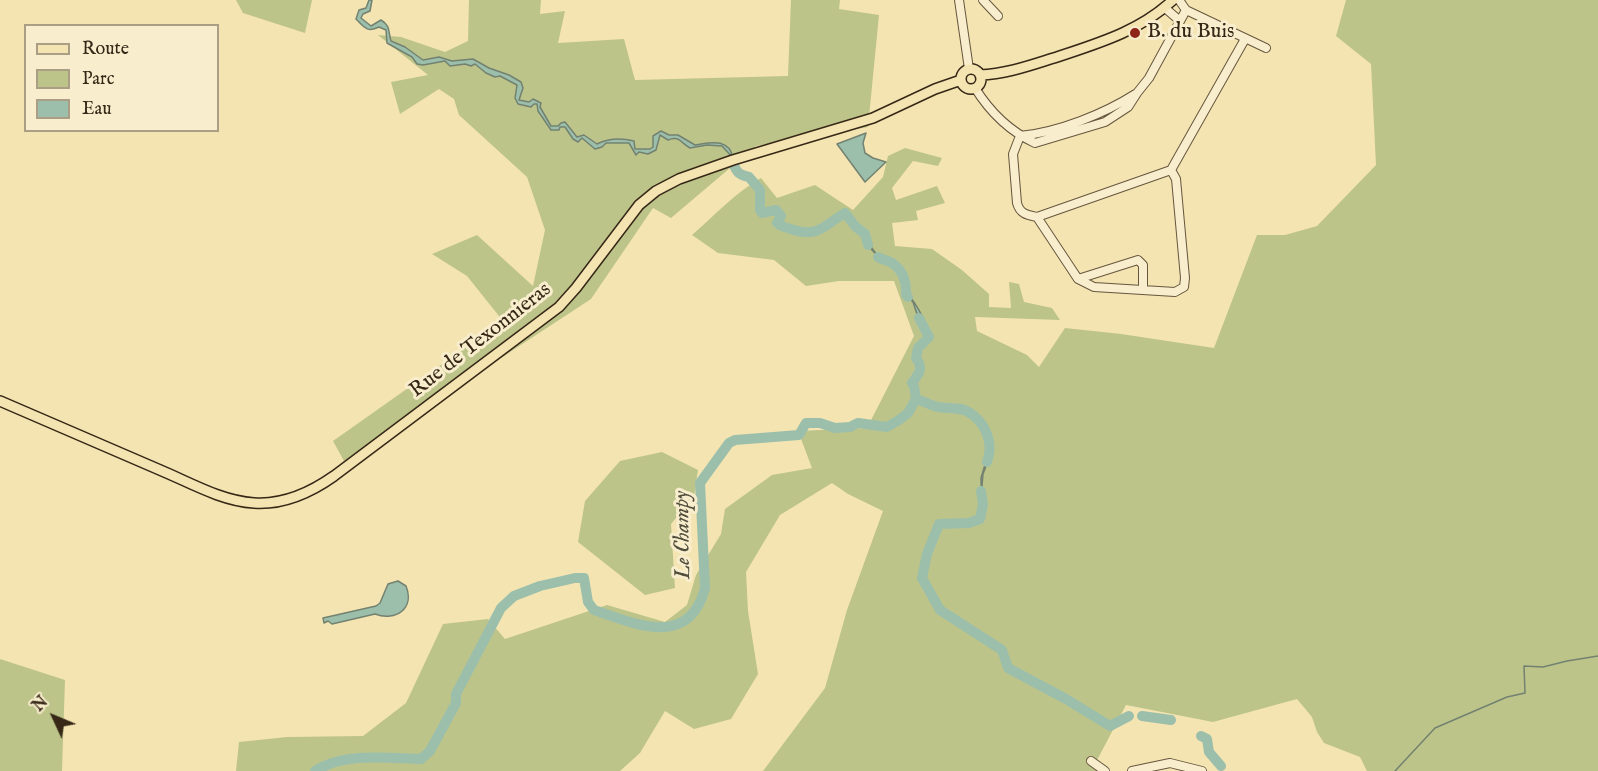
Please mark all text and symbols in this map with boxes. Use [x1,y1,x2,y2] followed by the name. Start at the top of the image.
[1147,20,1234,46] place label: B. du Buis
[24,24,219,132] legend
[1128,26,1142,40] marker: B. du Buis
[82,38,129,61] text: Route
[82,68,114,91] text: Parc
[82,98,112,121] text: Eau
[405,278,557,404] street label: Rue de Texonnieras
[670,490,698,580] water label: Le Champy
[24,687,84,747] north arrow
[29,693,53,716] text: N

